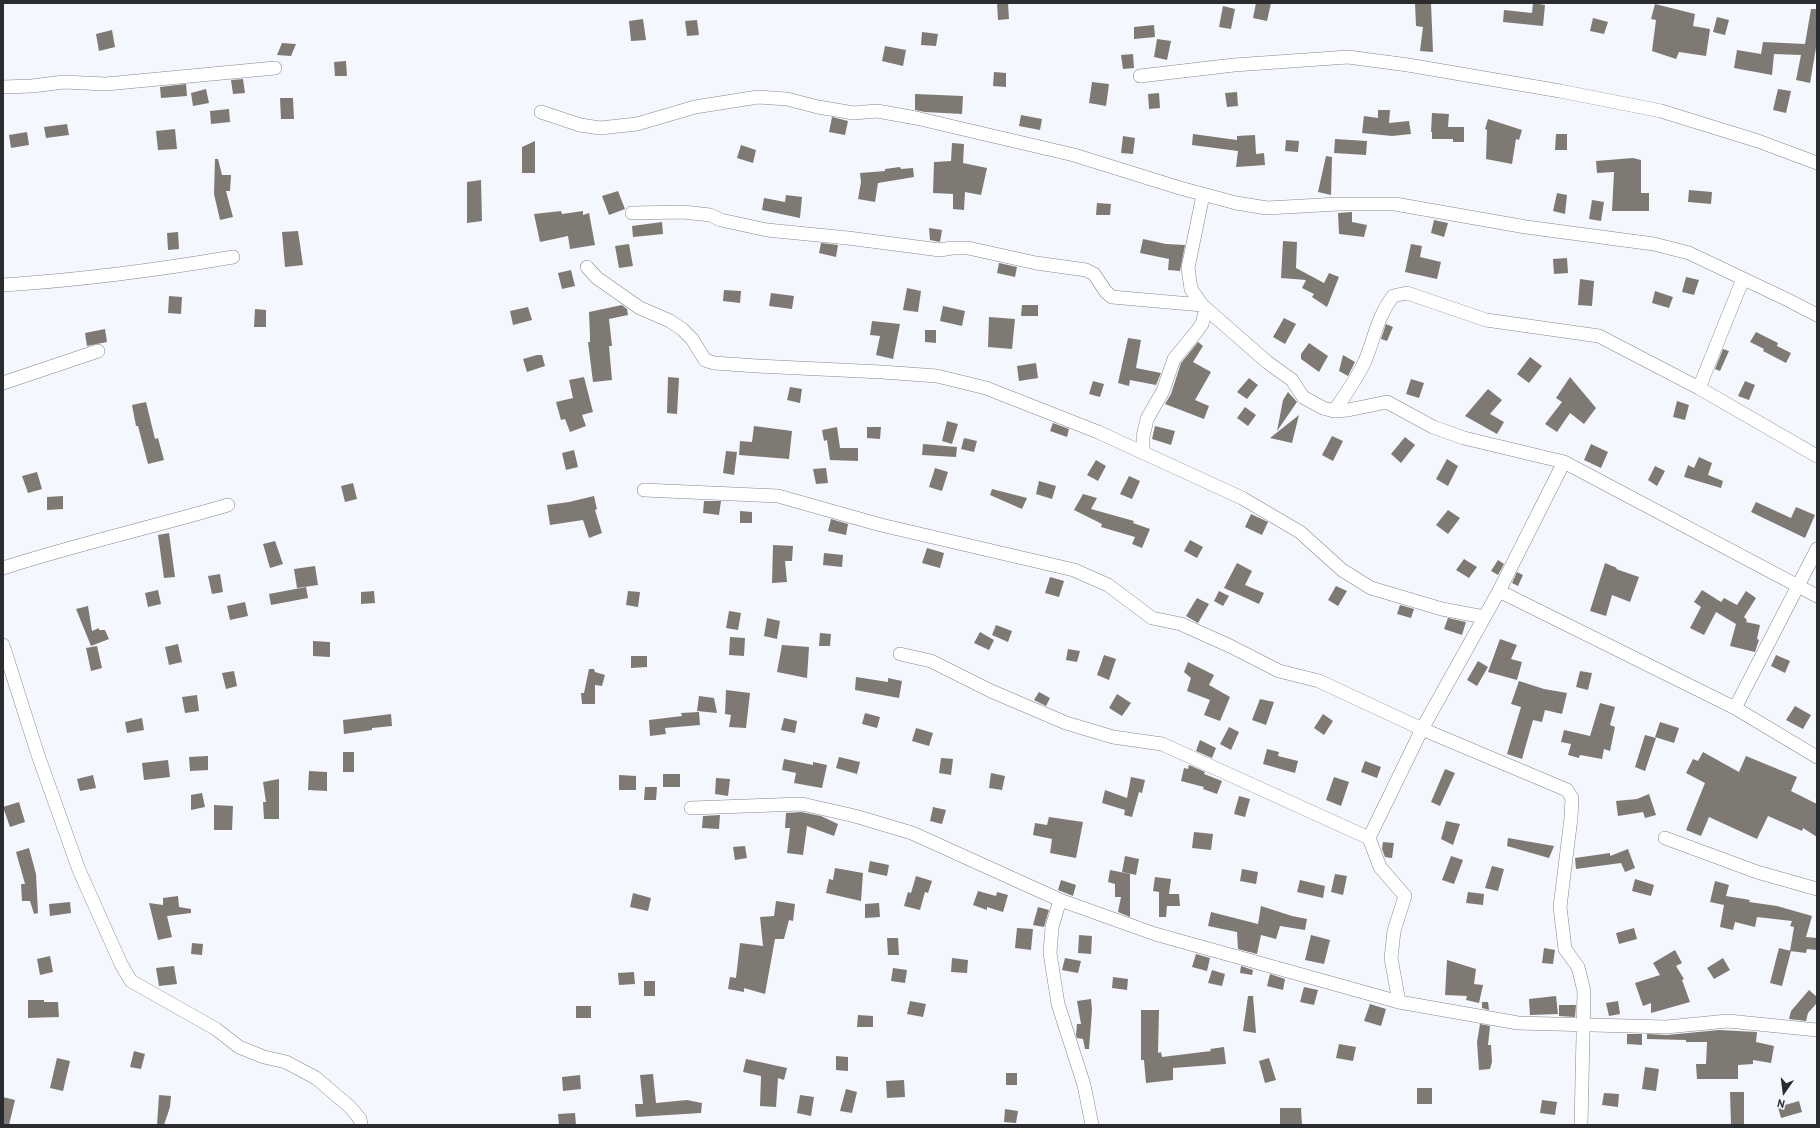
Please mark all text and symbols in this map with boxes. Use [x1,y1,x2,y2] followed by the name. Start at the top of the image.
[1764,1072,1804,1112] north arrow
[1776,1096,1786,1111] text: N

